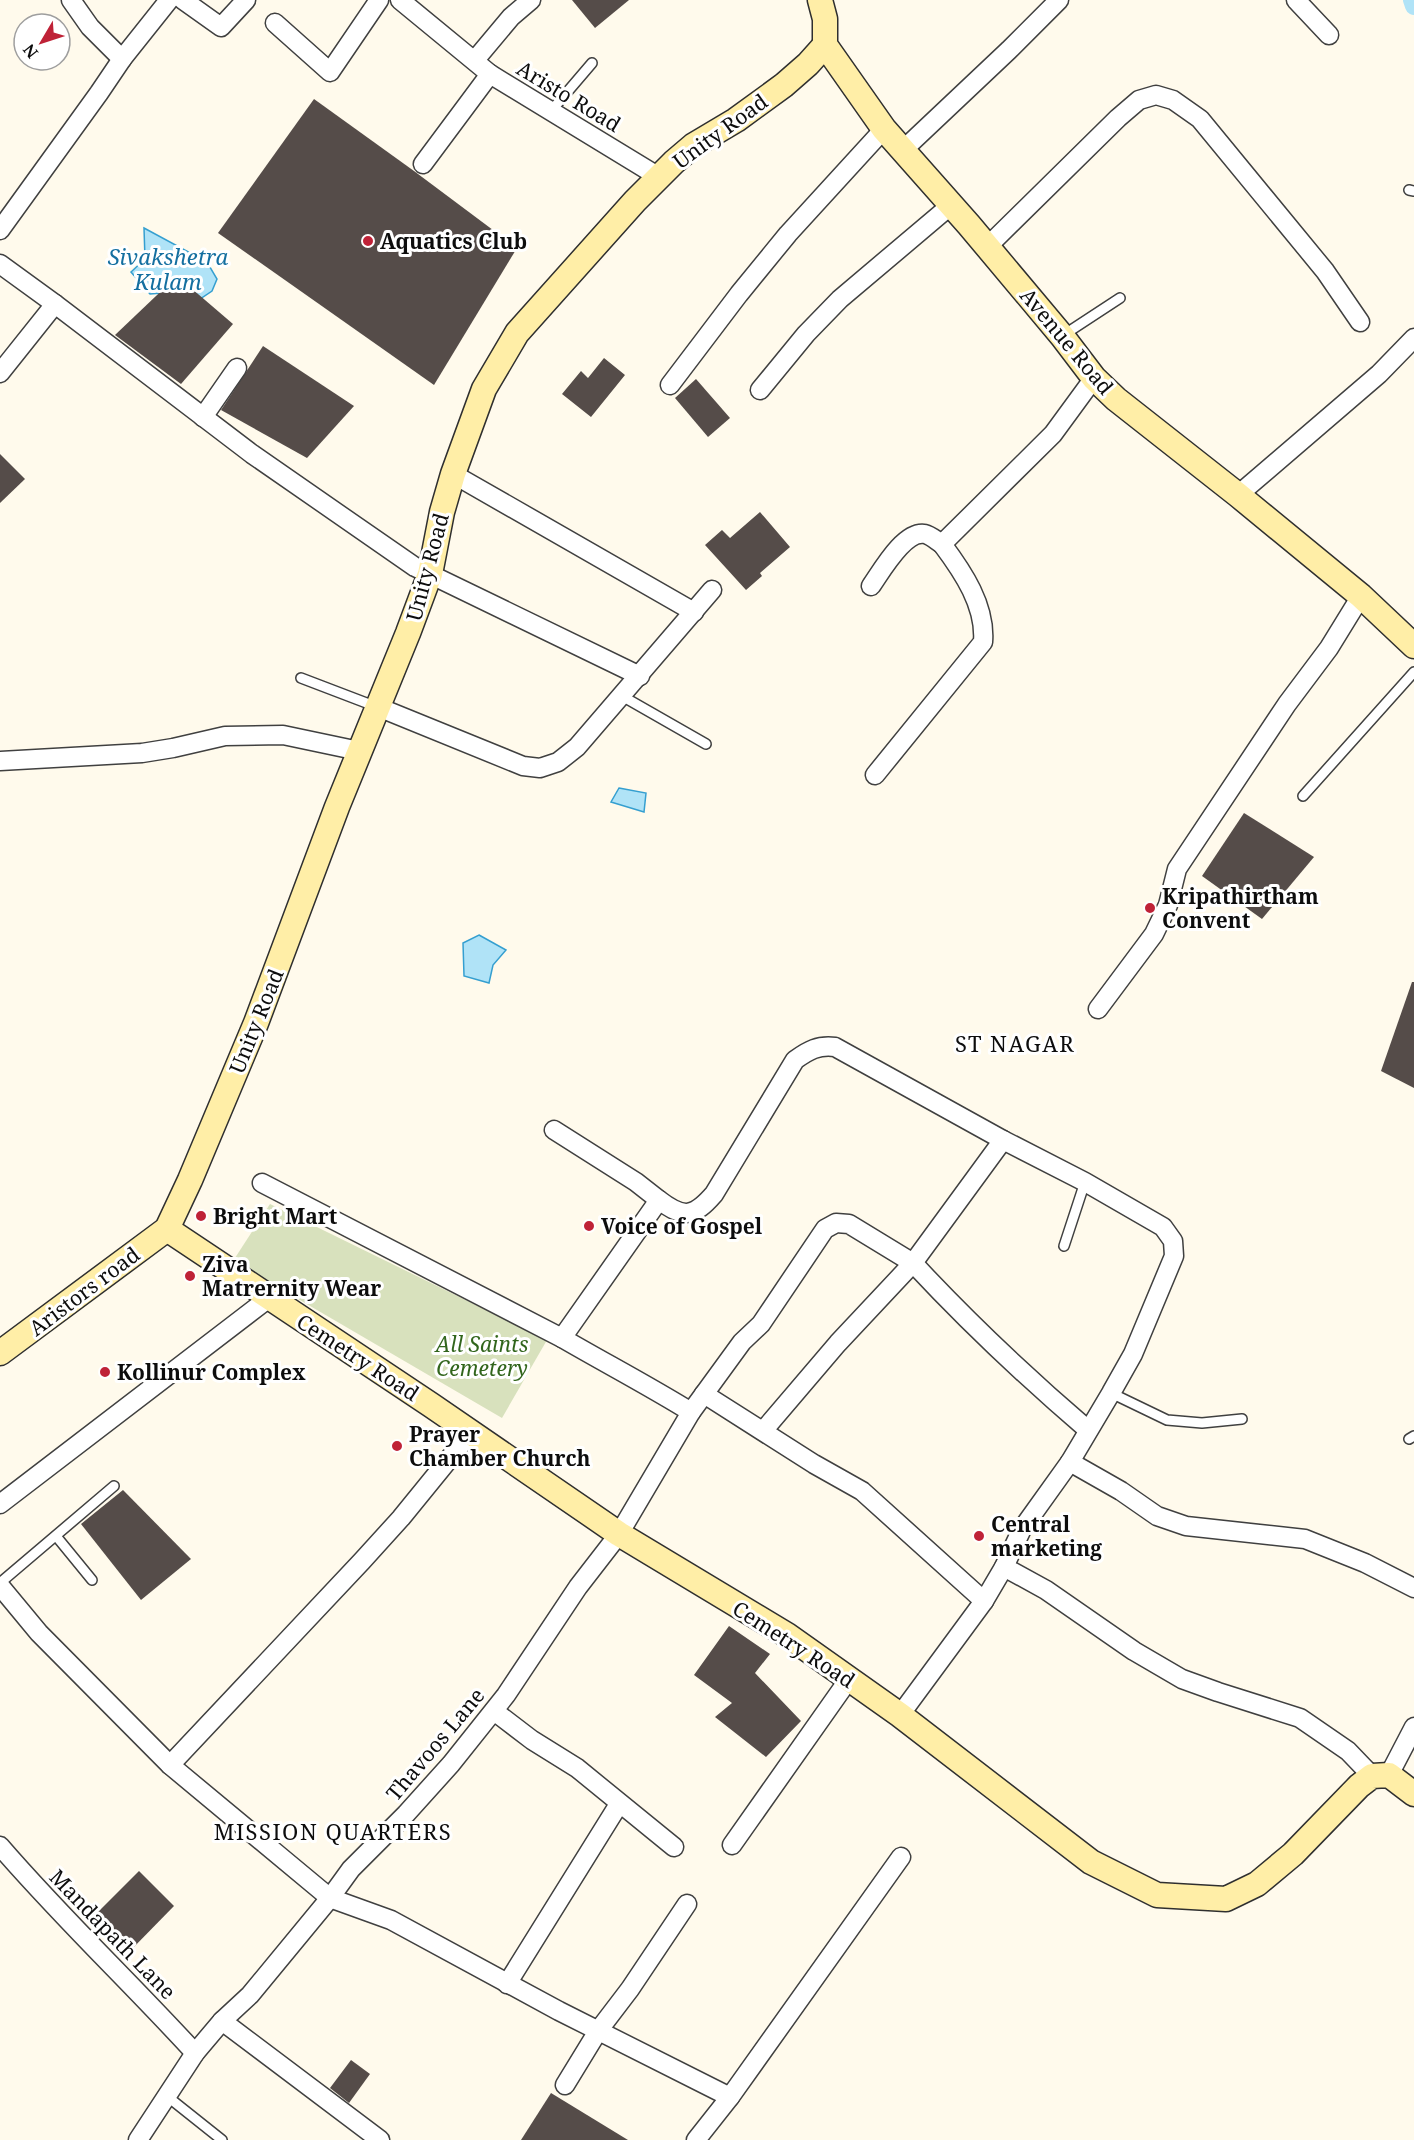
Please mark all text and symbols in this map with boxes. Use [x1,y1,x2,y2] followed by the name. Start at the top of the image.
[12,12,72,72] north arrow
[18,39,43,63] text: N
[512,54,626,138] street label: Aristo Road
[667,87,773,175] street label: Unity Road
[380,227,527,255] place label: Aquatics Club
[361,234,375,248] marker: Aquatics Club
[108,241,229,296] water label: Sivakshetra Kulam
[1014,282,1120,400] street label: Avenue Road
[399,510,455,624] street label: Unity Road
[1162,882,1319,934] place label: Kripathirtham Convent
[1143,901,1157,915] marker: Kripathirtham Convent
[222,964,290,1078] street label: Unity Road
[955,1028,1075,1058] district label: ST NAGAR
[213,1202,338,1230] place label: Bright Mart
[194,1209,208,1223] marker: Bright Mart
[601,1212,763,1240] place label: Voice of Gospel
[582,1219,596,1233] marker: Voice of Gospel
[23,1240,145,1342] street label: Aristors road
[202,1250,381,1302] place label: Ziva Matrernity Wear
[183,1269,197,1283] marker: Ziva Matrernity Wear
[291,1307,425,1407] street label: Cemetry Road
[433,1330,529,1382] park label: All Saints Cemetery
[117,1358,306,1386] place label: Kollinur Complex
[98,1365,112,1379] marker: Kollinur Complex
[409,1420,591,1472] place label: Prayer Chamber Church
[390,1439,404,1453] marker: Prayer Chamber Church
[991,1510,1102,1562] place label: Central marketing
[972,1529,986,1543] marker: Central marketing
[727,1594,861,1694] street label: Cemetry Road
[380,1682,490,1806] street label: Thavoos Lane
[214,1816,452,1846] district label: MISSION QUARTERS
[44,1863,182,2005] street label: Mandapath Lane

